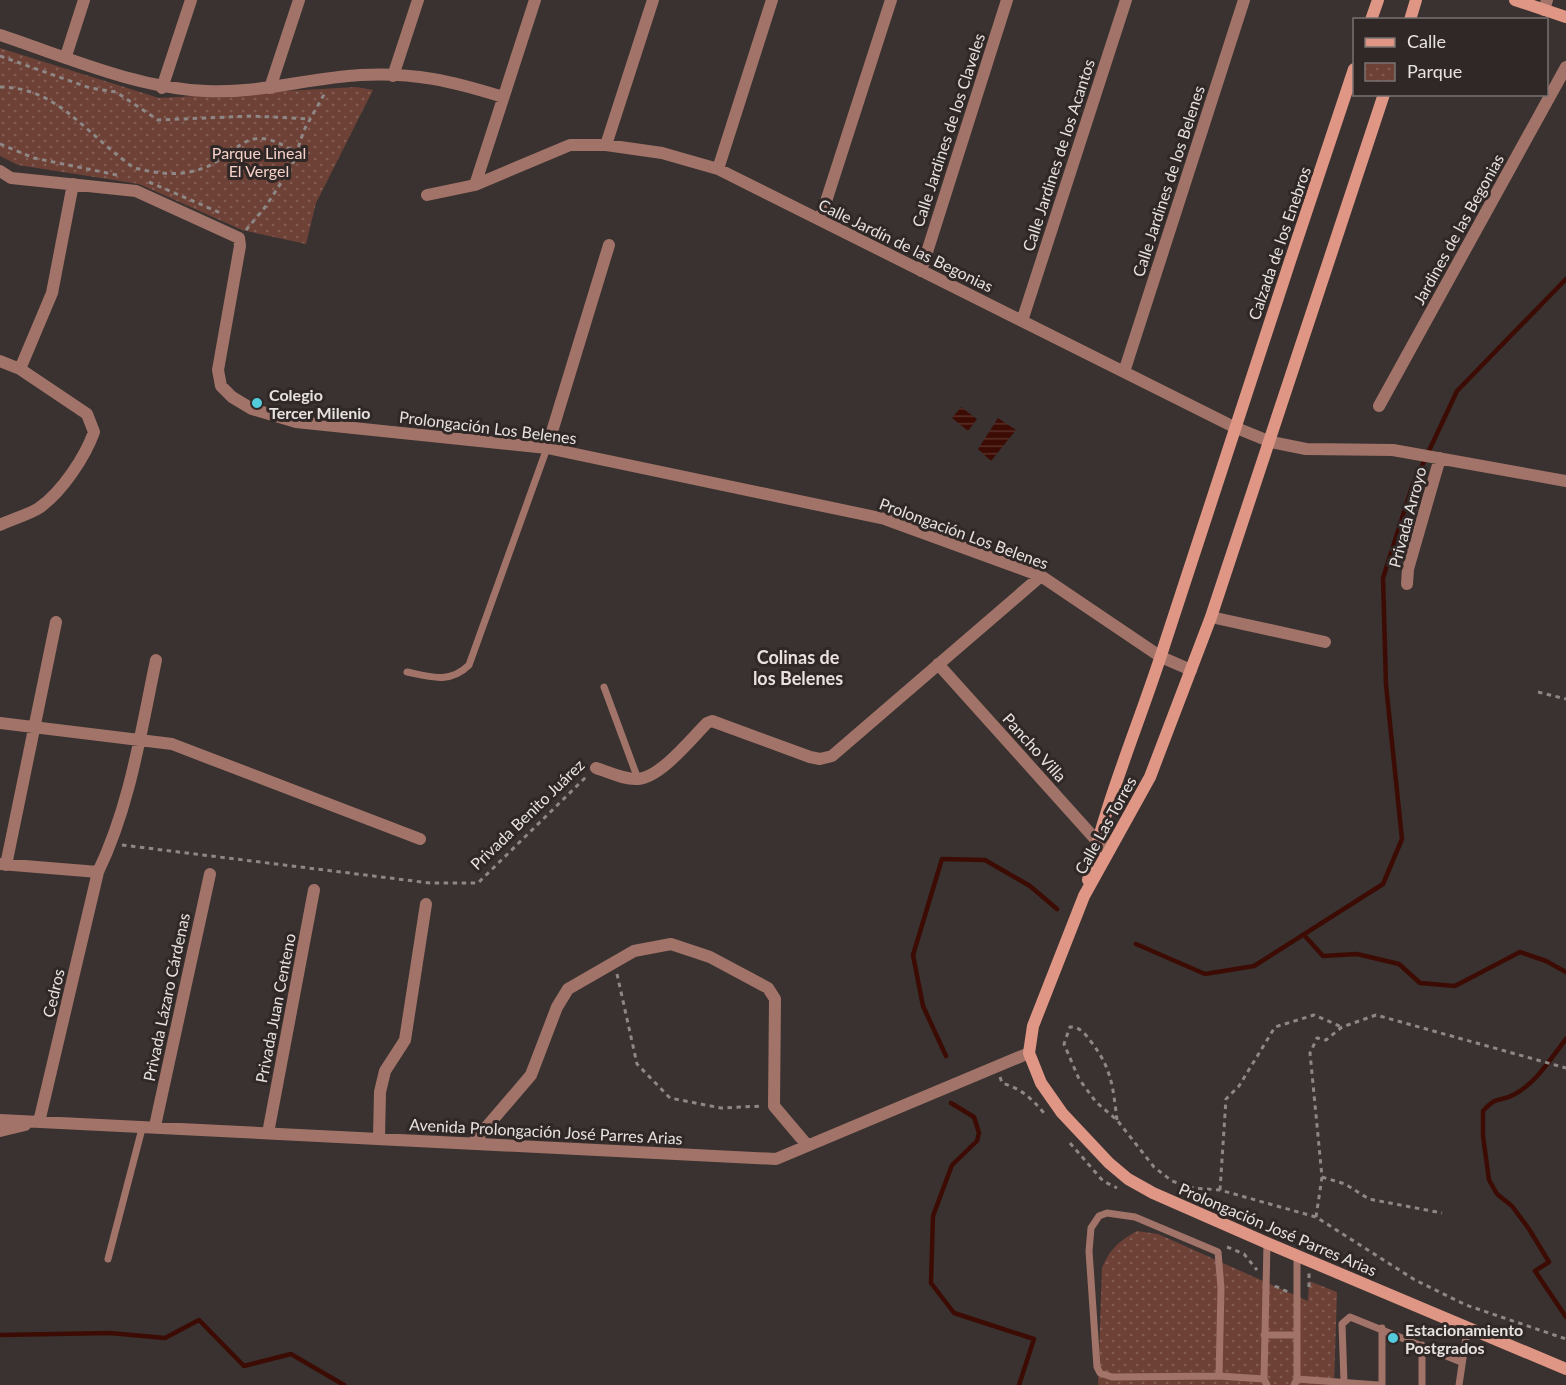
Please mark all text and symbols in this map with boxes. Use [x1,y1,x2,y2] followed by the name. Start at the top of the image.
[1353,18,1548,96] legend
[1407,30,1446,52] text: Calle
[908,31,988,229] street label: Calle Jardines de los Claveles
[1018,56,1098,253] street label: Calle Jardines de los Acantos
[1407,60,1462,82] text: Parque
[1128,83,1208,279] street label: Calle Jardines de los Belenes
[212,143,306,180] park label: Parque Lineal El Vergel
[1409,150,1507,307] street label: Jardines de las Begonias
[1244,164,1314,322] street label: Calzada de los Enebros
[816,194,996,296] street label: Calle Jardín de las Begonias
[269,385,370,422] place label: Colegio Tercer Milenio
[250,396,264,410] marker: Colegio Tercer Milenio
[398,407,578,447] street label: Prolongación Los Belenes
[1384,464,1430,570] street label: Privada Arroyo
[877,494,1051,572] street label: Prolongación Los Belenes
[753,646,843,689] district label: Colinas de los Belenes
[999,709,1071,785] street label: Pancho Villa
[466,755,588,873] street label: Privada Benito Juárez
[1070,773,1140,877] street label: Calle Las Torres
[139,911,193,1083] street label: Privada Lázaro Cárdenas
[251,932,299,1084] street label: Privada Juan Centeno
[38,967,68,1019] street label: Cedros
[409,1114,683,1148] street label: Avenida Prolongación José Parres Arias
[1176,1179,1380,1279] street label: Prolongación José Parres Arias
[1405,1320,1523,1357] place label: Estacionamiento Postgrados
[1386,1331,1400,1345] marker: Estacionamiento Postgrados

